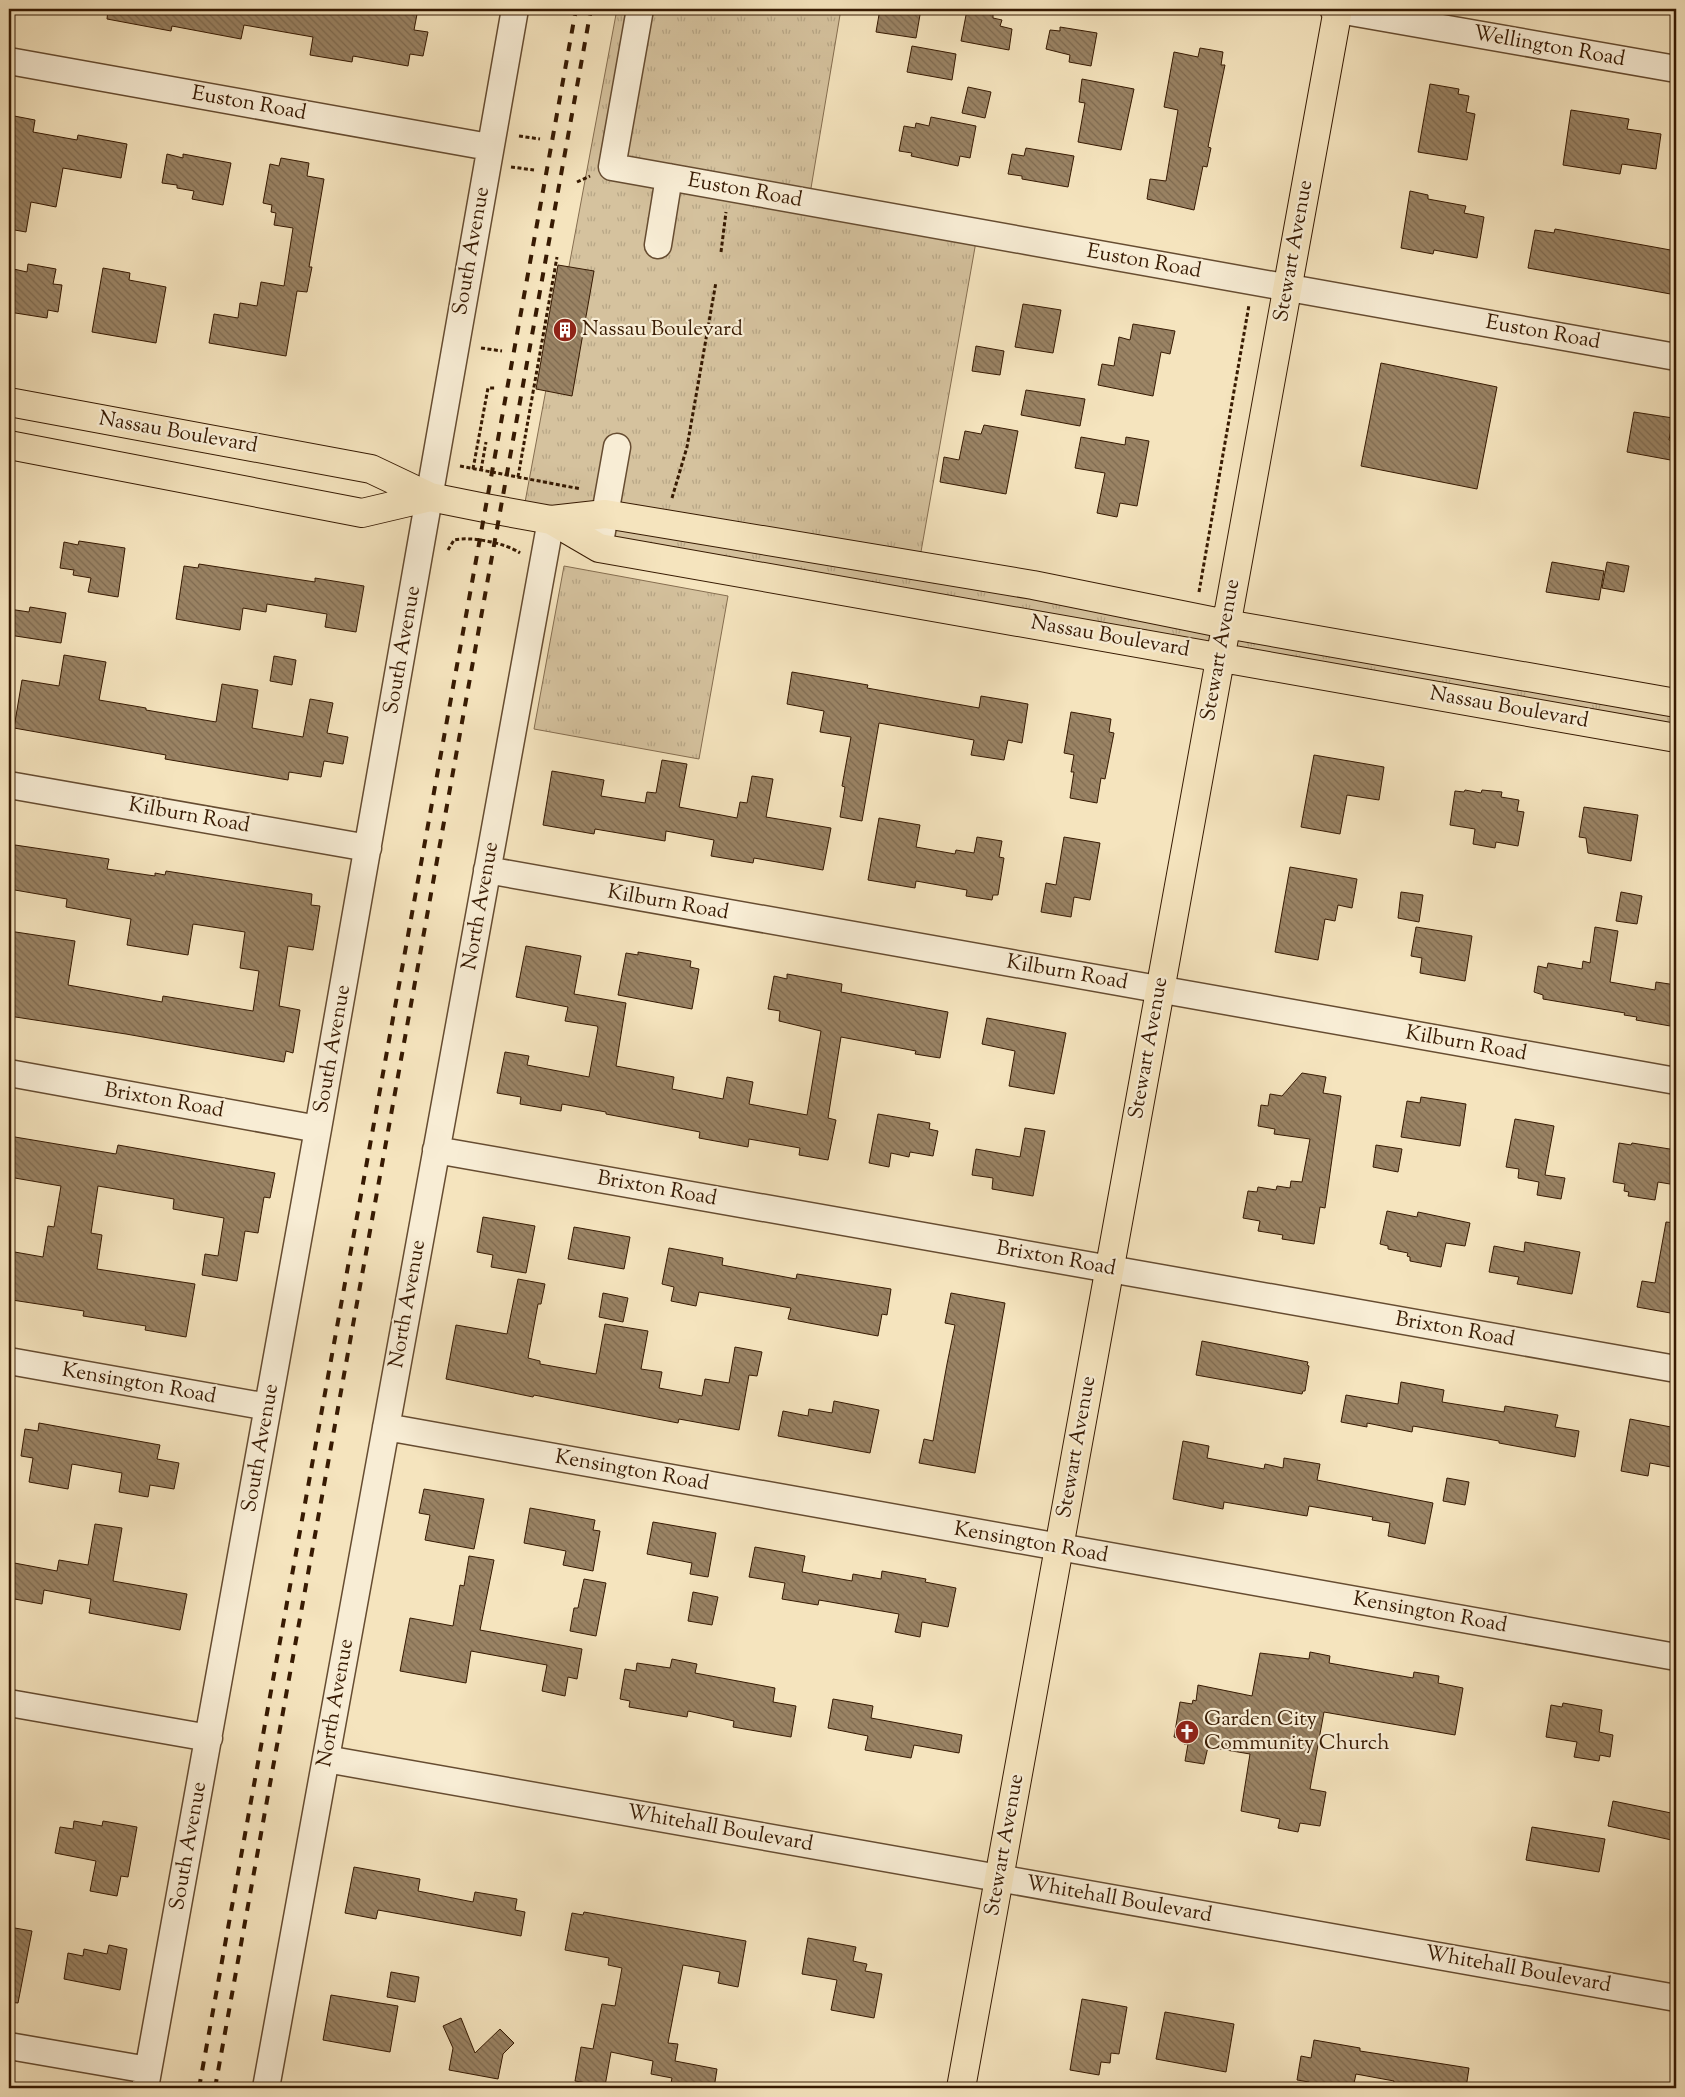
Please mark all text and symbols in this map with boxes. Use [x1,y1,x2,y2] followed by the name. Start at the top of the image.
[1471,19,1627,75] street label: Wellington Road
[189,79,309,129] street label: Euston Road
[685,166,805,216] street label: Euston Road
[1267,178,1321,324] street label: Stewart Avenue
[446,184,498,318] street label: South Avenue
[1084,237,1204,287] street label: Euston Road
[1483,308,1603,358] street label: Euston Road
[582,315,743,345] place label: Nassau Boulevard
[552,317,578,343] building icon: Nassau Boulevard
[96,404,260,462] street label: Nassau Boulevard
[1194,577,1248,723] street label: Stewart Avenue
[377,583,429,717] street label: South Avenue
[1028,608,1192,666] street label: Nassau Boulevard
[1427,679,1591,737] street label: Nassau Boulevard
[126,791,252,841] street label: Kilburn Road
[455,839,507,973] street label: North Avenue
[605,878,731,928] street label: Kilburn Road
[1004,948,1130,998] street label: Kilburn Road
[1122,975,1176,1121] street label: Stewart Avenue
[307,982,359,1116] street label: South Avenue
[1403,1019,1529,1069] street label: Kilburn Road
[102,1076,226,1126] street label: Brixton Road
[595,1164,719,1214] street label: Brixton Road
[994,1234,1118,1284] street label: Brixton Road
[382,1237,434,1371] street label: North Avenue
[1393,1305,1517,1355] street label: Brixton Road
[60,1356,219,1412] street label: Kensington Road
[1050,1374,1104,1520] street label: Stewart Avenue
[235,1381,287,1515] street label: South Avenue
[553,1443,712,1499] street label: Kensington Road
[952,1515,1111,1571] street label: Kensington Road
[1351,1585,1510,1641] street label: Kensington Road
[310,1636,362,1770] street label: North Avenue
[1204,1705,1390,1759] place label: Garden City Community Church
[1174,1719,1200,1745] church icon: Garden City Community Church
[978,1772,1032,1918] street label: Stewart Avenue
[163,1779,215,1913] street label: South Avenue
[625,1798,816,1860] street label: Whitehall Boulevard
[1024,1869,1215,1931] street label: Whitehall Boulevard
[1423,1939,1614,2001] street label: Whitehall Boulevard

